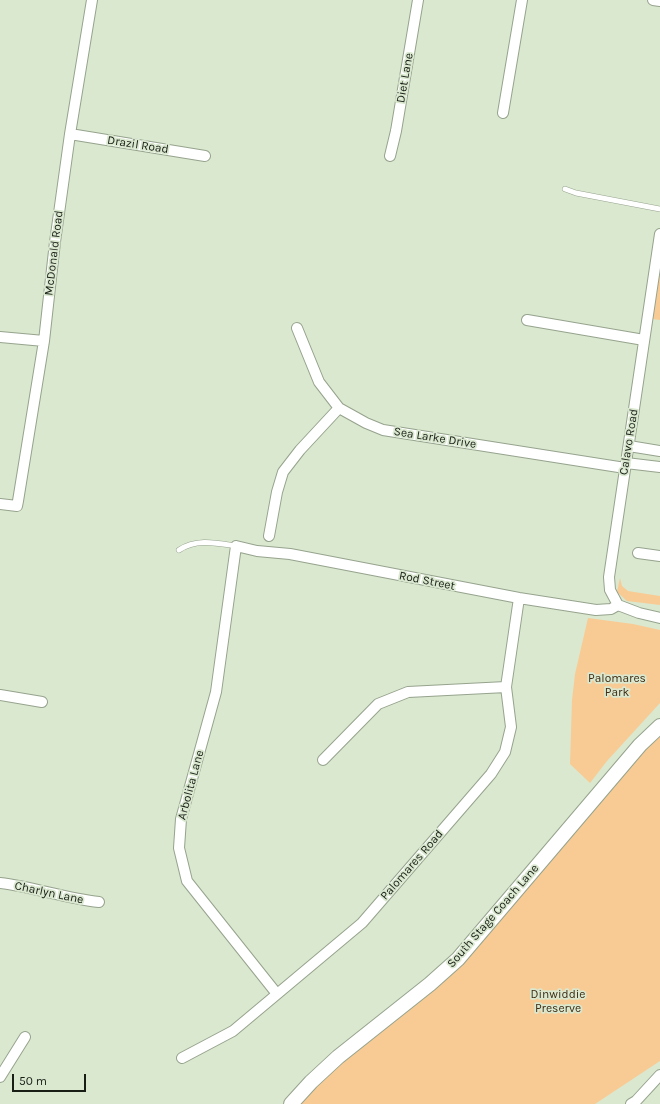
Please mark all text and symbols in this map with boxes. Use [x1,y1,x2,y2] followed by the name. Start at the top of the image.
[394,52,416,104] street label: Diet Lane
[106,133,170,157] street label: Drazil Road
[42,210,66,296] street label: McDonald Road
[617,408,641,476] street label: Calavo Road
[393,424,477,452] street label: Sea Larke Drive
[398,569,456,593] street label: Rod Street
[588,672,646,700] park label: Palomares Park
[175,749,207,821] street label: Arbolita Lane
[378,827,446,903] street label: Palomares Road
[444,861,542,971] street label: South Stage Coach Lane
[13,879,85,907] street label: Charlyn Lane
[531,988,585,1016] park label: Dinwiddie Preserve
[14,1066,88,1092] scale bar
[19,1074,47,1088] text: 50 m

